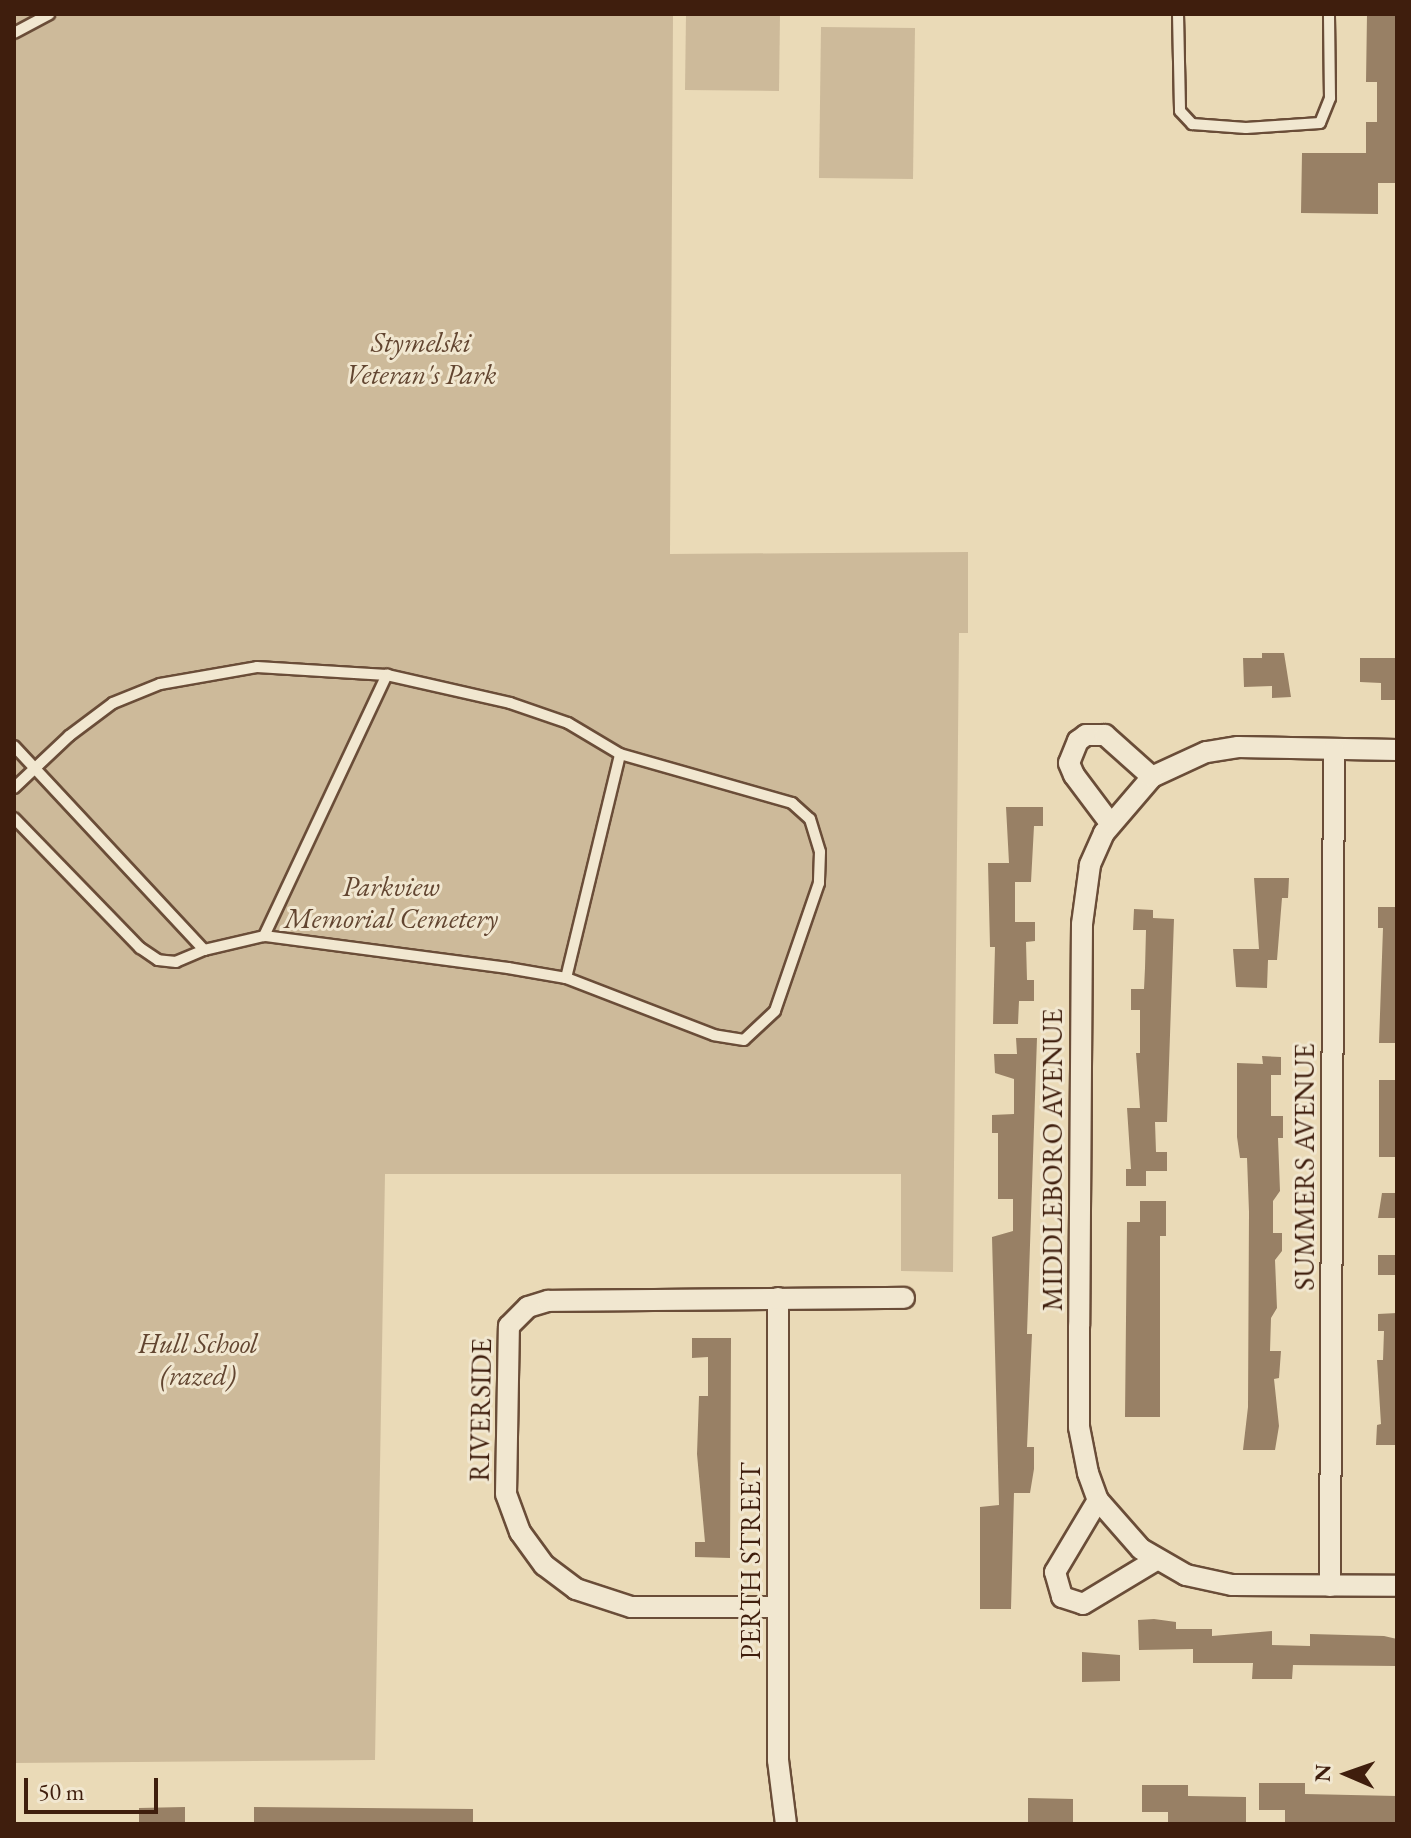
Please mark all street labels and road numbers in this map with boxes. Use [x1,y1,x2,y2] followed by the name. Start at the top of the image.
[1035,1009,1069,1311] street label: MIDDLEBORO AVENUE
[1287,1043,1321,1291] street label: SUMMERS AVENUE
[462,1338,498,1482] street label: RIVERSIDE
[733,1462,767,1660] street label: PERTH STREET

